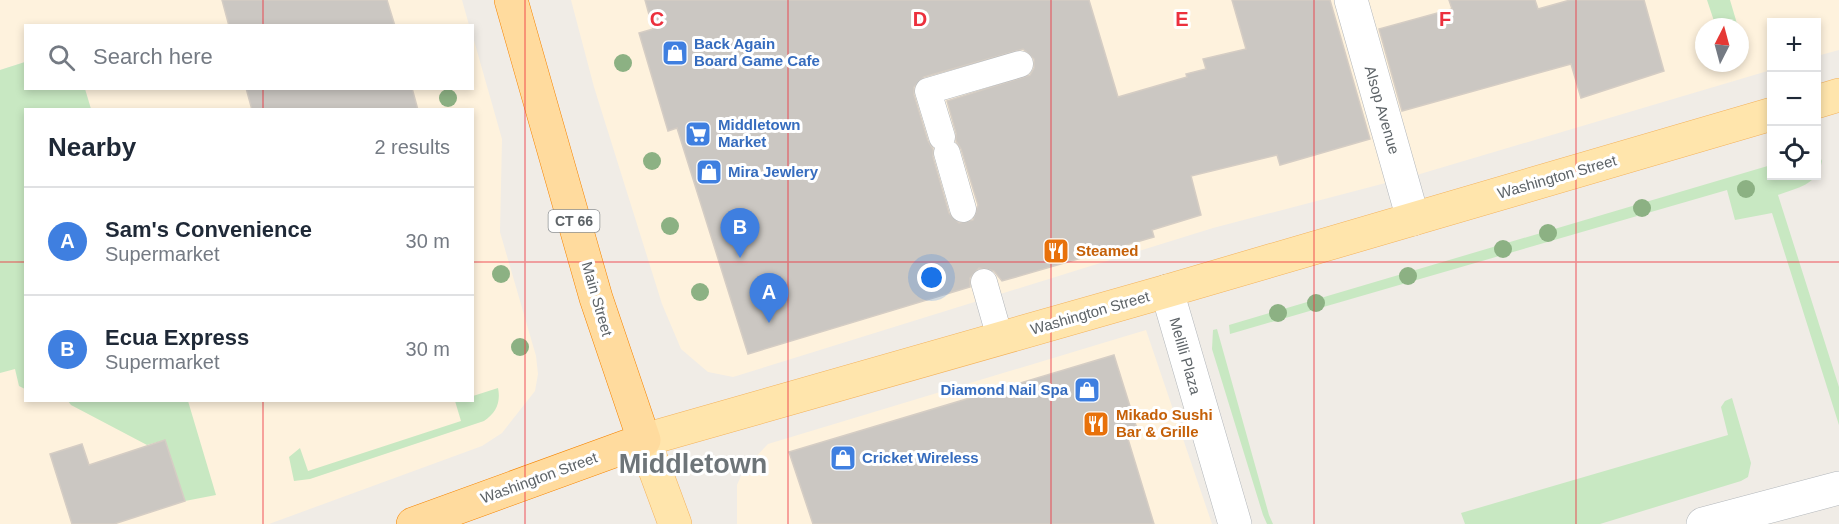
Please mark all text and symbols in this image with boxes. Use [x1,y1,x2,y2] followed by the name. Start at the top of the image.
[650,8,664,30] text: C
[913,8,927,30] text: D
[1175,8,1189,30] text: E
[1439,8,1451,30] text: F
[1695,18,1749,72] north arrow
[1767,18,1821,180] map controls
[1767,18,1821,72] button: +
[24,24,474,90] search box
[694,35,820,69] place label: Back Again Board Game Cafe
[660,38,690,68] shop icon: Back Again Board Game Cafe
[45,41,78,74] icon: search
[93,44,213,69] text: Search here
[1362,64,1403,156] street label: Alsop Avenue
[1767,72,1821,126] button: −
[718,116,801,150] place label: Middletown Market
[683,119,713,149] supermarket icon: Middletown Market
[1767,126,1821,180] button: locate
[48,132,136,162] text: Nearby
[374,136,450,158] text: 2 results
[1495,151,1619,202] street label: Washington Street
[694,157,724,187] shop icon: Mira Jewlery
[728,163,819,180] place label: Mira Jewlery
[720,208,760,258] pin: B
[548,210,600,232] road number: CT 66
[105,217,312,242] text: Sam's Convenience
[60,230,75,252] text: A
[406,230,450,252] text: 30 m
[1041,236,1071,266] restaurant icon: Steamed
[1076,242,1139,259] place label: Steamed
[105,243,220,265] text: Supermarket
[579,260,616,339] street label: Main Street
[917,263,946,292] your location
[750,274,788,323] pin: A
[1028,287,1152,338] street label: Washington Street
[1166,315,1205,397] street label: Melilli Plaza
[105,325,249,350] text: Ecua Express
[60,338,75,360] text: B
[406,338,450,360] text: 30 m
[105,351,220,373] text: Supermarket
[1072,375,1102,405] shop icon: Diamond Nail Spa
[940,381,1069,398] place label: Diamond Nail Spa
[1116,406,1213,440] place label: Mikado Sushi Bar & Grille
[1081,409,1111,439] restaurant icon: Mikado Sushi Bar & Grille
[828,443,858,473] shop icon: Cricket Wireless
[478,448,600,507] street label: Washington Street
[619,449,767,479] district label: Middletown
[862,449,979,466] place label: Cricket Wireless

